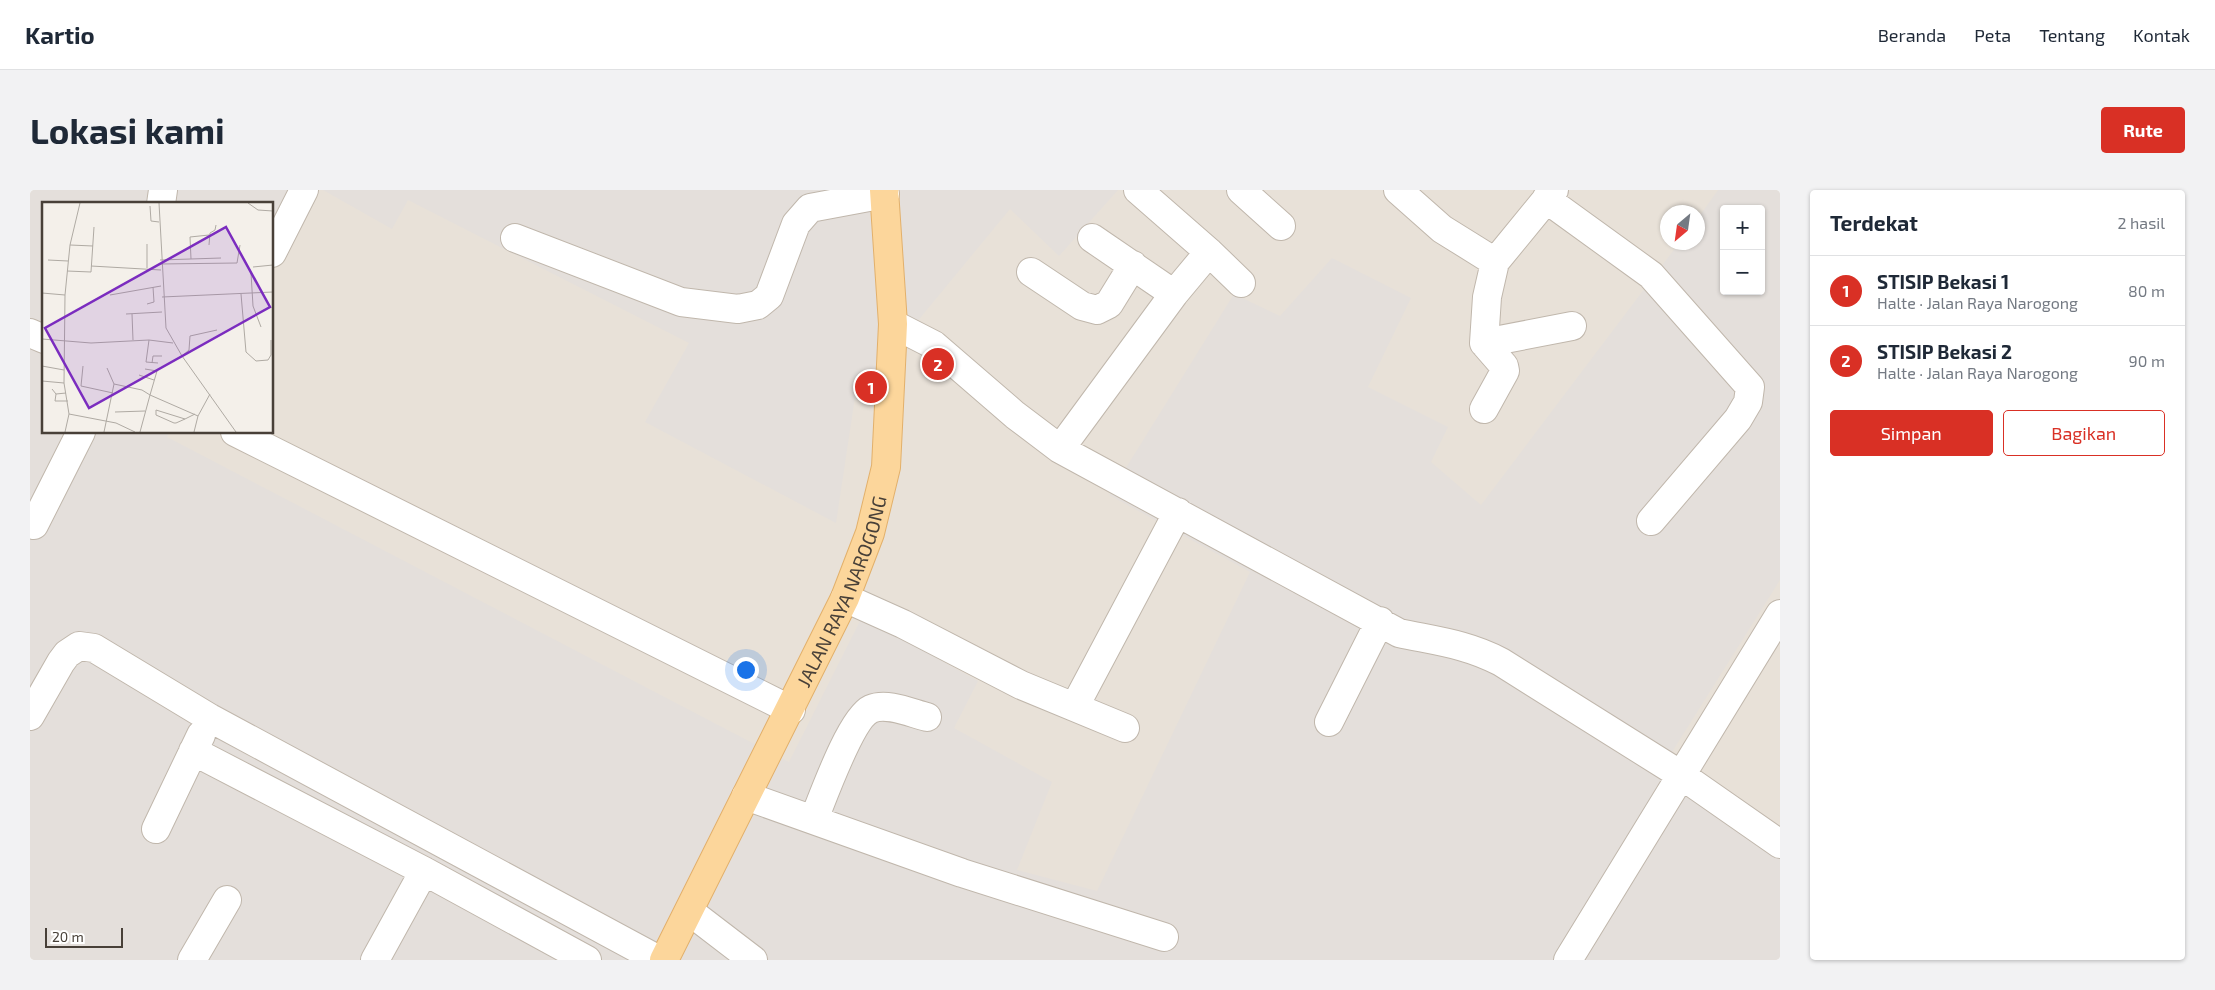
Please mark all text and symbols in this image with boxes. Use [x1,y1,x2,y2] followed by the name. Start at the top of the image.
[25,20,95,49] text: Kartio
[1878,24,1946,46] text: Beranda
[1974,24,2011,46] text: Peta
[2039,24,2105,46] text: Tentang
[2133,24,2190,46] text: Kontak
[2101,107,2185,153] button: Rute
[30,109,225,151] text: Lokasi kami
[42,202,274,434] inset map
[1660,205,1705,250] north arrow
[1720,205,1765,295] map controls
[1720,205,1765,250] button: +
[1830,210,1918,235] text: Terdekat
[2118,213,2165,232] text: 2 hasil
[1720,250,1765,295] button: −
[1877,270,2009,293] text: STISIP Bekasi 1
[1843,281,1849,300] text: 1
[2128,281,2165,300] text: 80 m
[1877,293,2078,312] text: Halte · Jalan Raya Narogong
[1877,340,2012,363] text: STISIP Bekasi 2
[922,345,954,383] pin: 2
[1841,351,1851,370] text: 2
[2129,351,2165,370] text: 90 m
[1877,363,2078,382] text: Halte · Jalan Raya Narogong
[855,368,887,406] pin: 1
[1830,410,1993,456] button: Simpan
[2003,410,2165,456] button: Bagikan
[791,493,890,690] street label: JALAN RAYA NAROGONG
[733,657,759,683] your location
[45,925,122,948] scale bar
[52,928,84,945] text: 20 m

